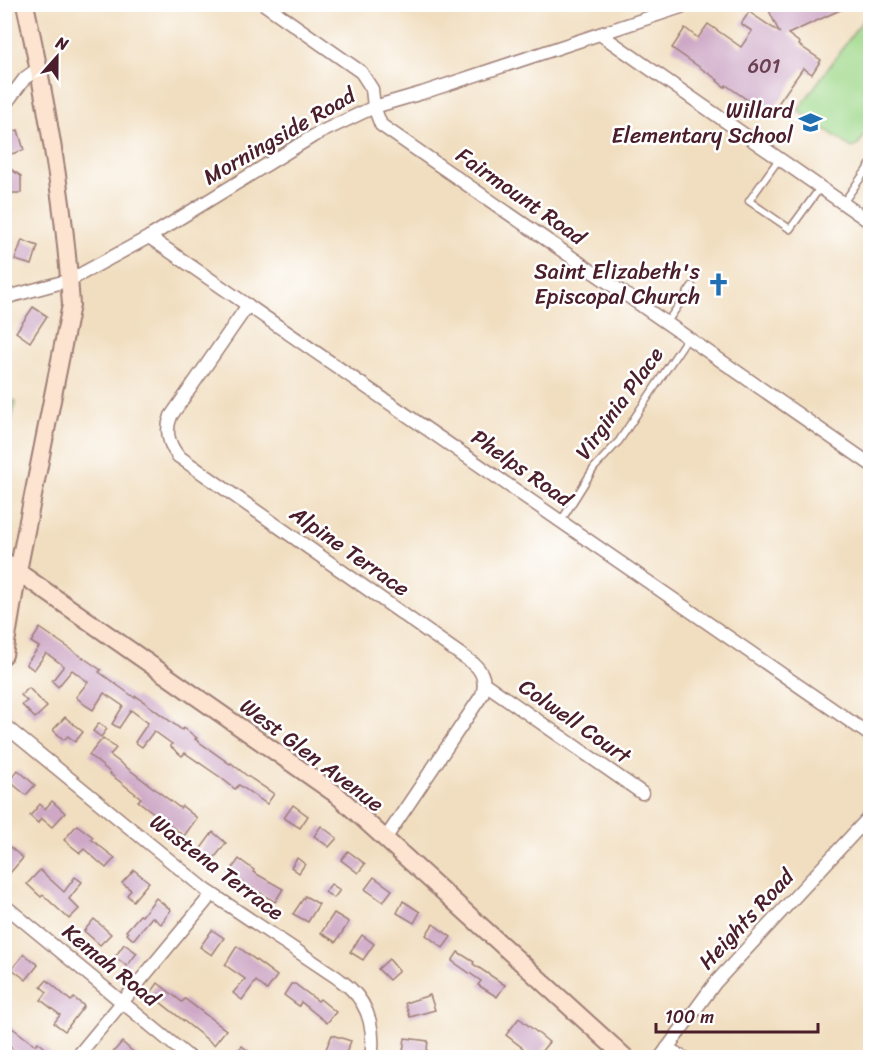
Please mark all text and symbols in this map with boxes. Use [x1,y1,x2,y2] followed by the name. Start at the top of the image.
[27,27,87,87] north arrow
[51,28,73,59] text: N
[748,49,780,84] house number: 601
[195,76,364,196] street label: Morningside Road
[611,91,794,155] place label: Willard Elementary School
[798,110,824,136] school or university icon: Willard Elementary School
[447,136,596,256] street label: Fairmount Road
[534,252,701,316] place label: Saint Elizabeth's Episcopal Church
[705,271,731,297] church icon: Saint Elizabeth's Episcopal Church
[564,338,674,468] street label: Virginia Place
[463,418,582,518] street label: Phelps Road
[281,494,418,607] street label: Alpine Terrace
[510,668,640,775] street label: Colwell Court
[231,687,393,823] street label: West Glen Avenue
[141,803,293,931] street label: Wastena Terrace
[688,858,805,979] street label: Heights Road
[53,913,170,1018] street label: Kemah Road
[656,996,818,1034] scale bar
[665,1001,714,1033] text: 100 m

